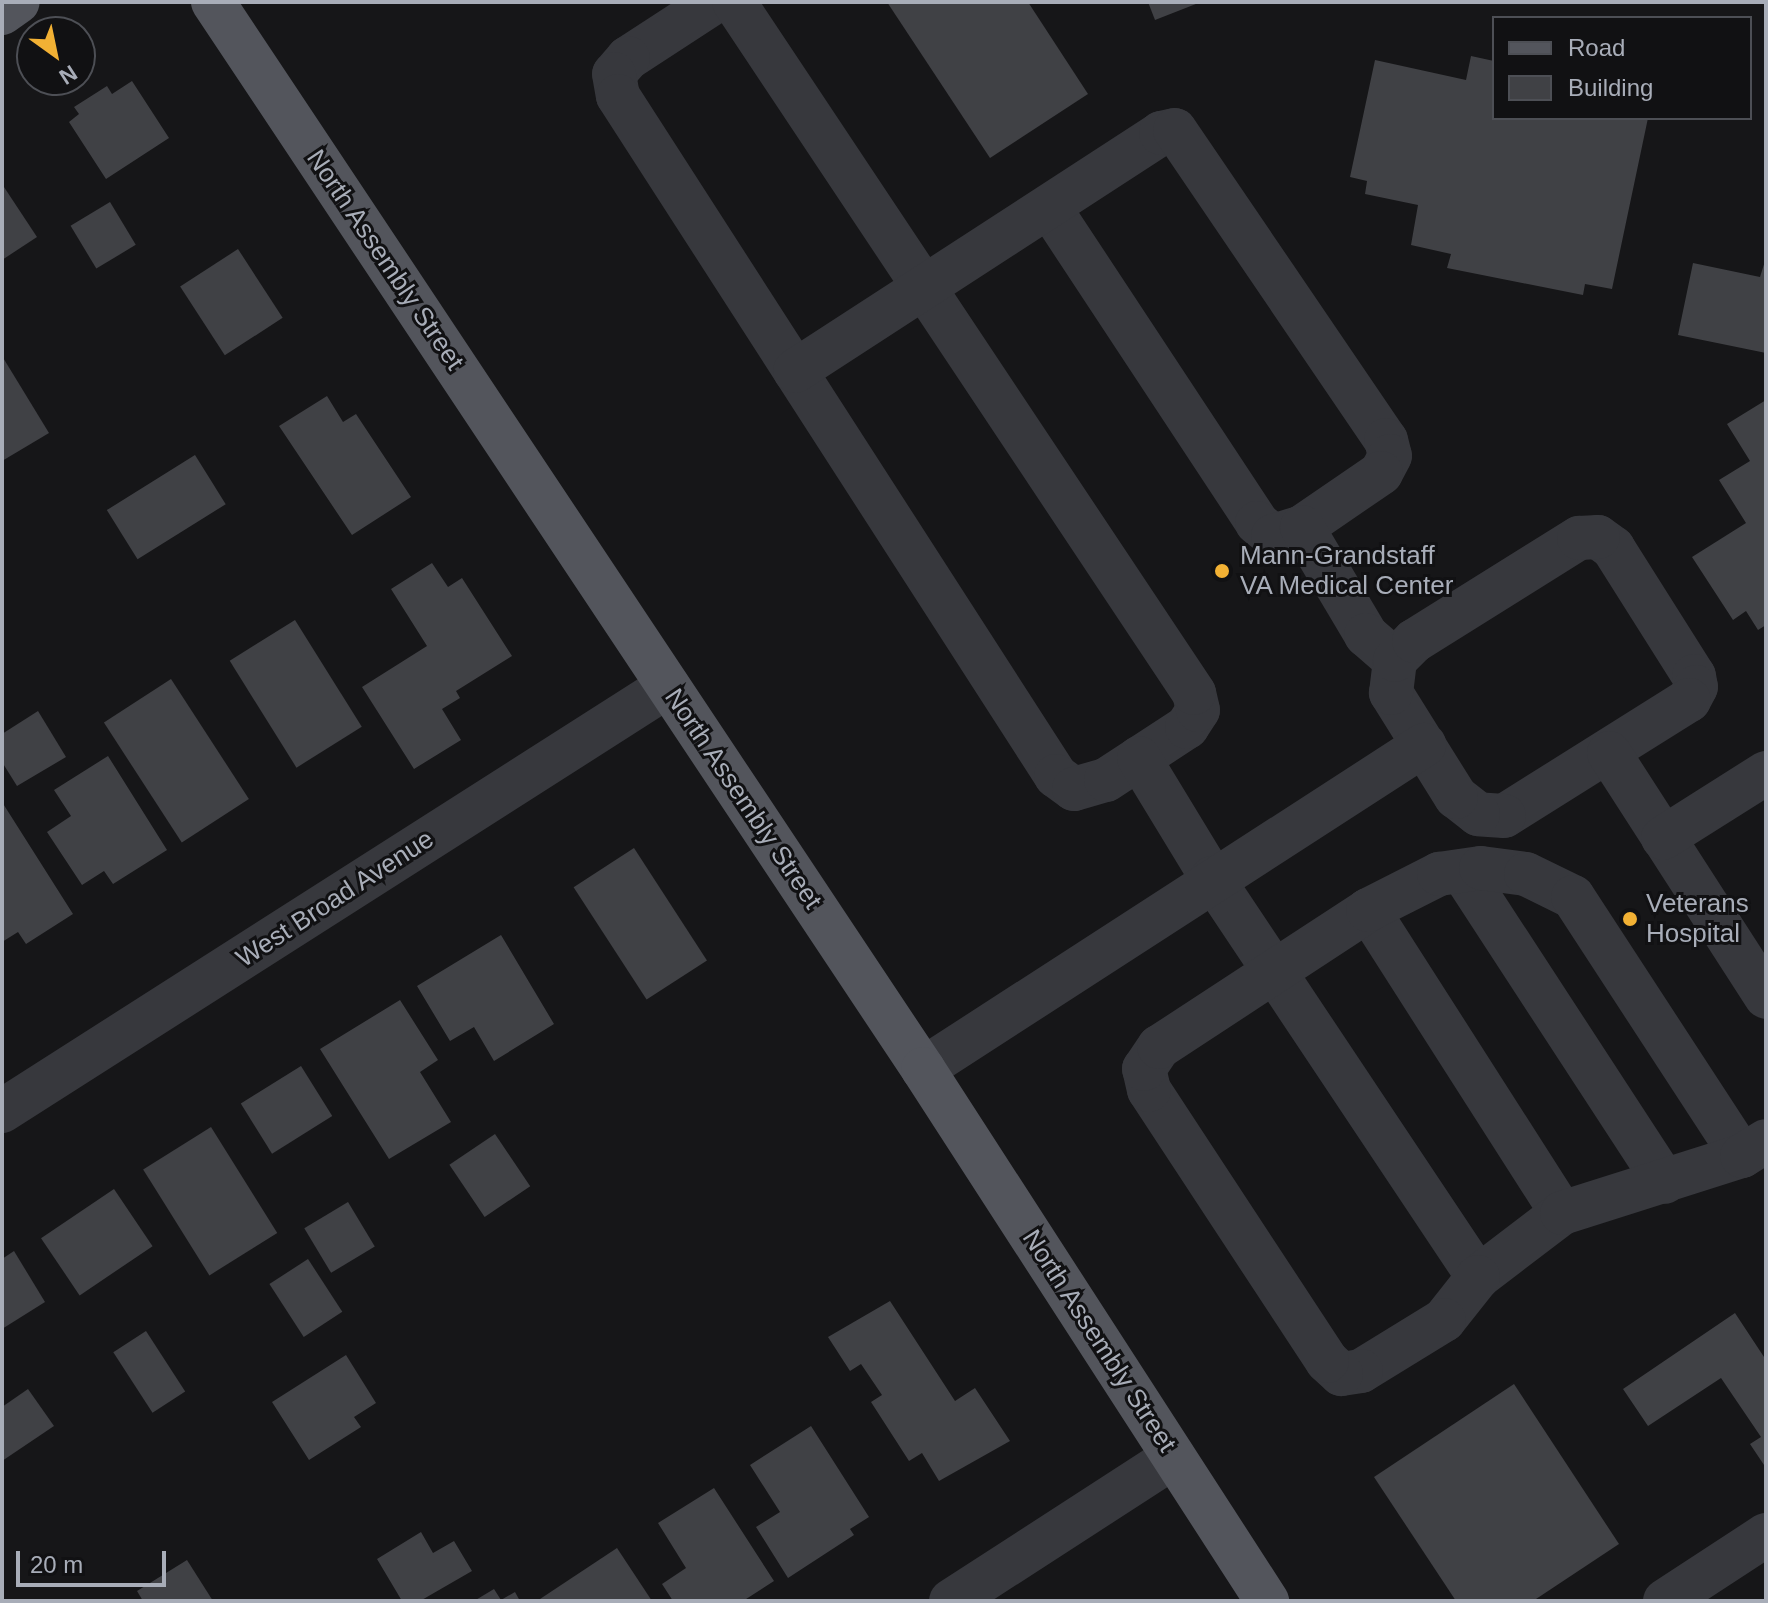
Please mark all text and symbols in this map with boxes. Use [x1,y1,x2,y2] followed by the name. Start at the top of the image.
[16,16,96,96] north arrow
[1492,16,1752,120] legend
[1568,34,1625,61] text: Road
[55,60,82,90] text: N
[1568,74,1653,101] text: Building
[299,143,471,377] street label: North Assembly Street
[1240,540,1455,602] place label: Mann-Grandstaff VA Medical Center
[1211,560,1233,582] marker: Mann-Grandstaff VA Medical Center
[657,682,829,916] street label: North Assembly Street
[230,823,440,975] street label: West Broad Avenue
[1646,888,1749,950] place label: Veterans Hospital
[1621,910,1639,928] marker: Veterans Hospital
[1015,1223,1183,1459] street label: North Assembly Street
[20,1535,170,1585] scale bar
[30,1551,83,1578] text: 20 m

